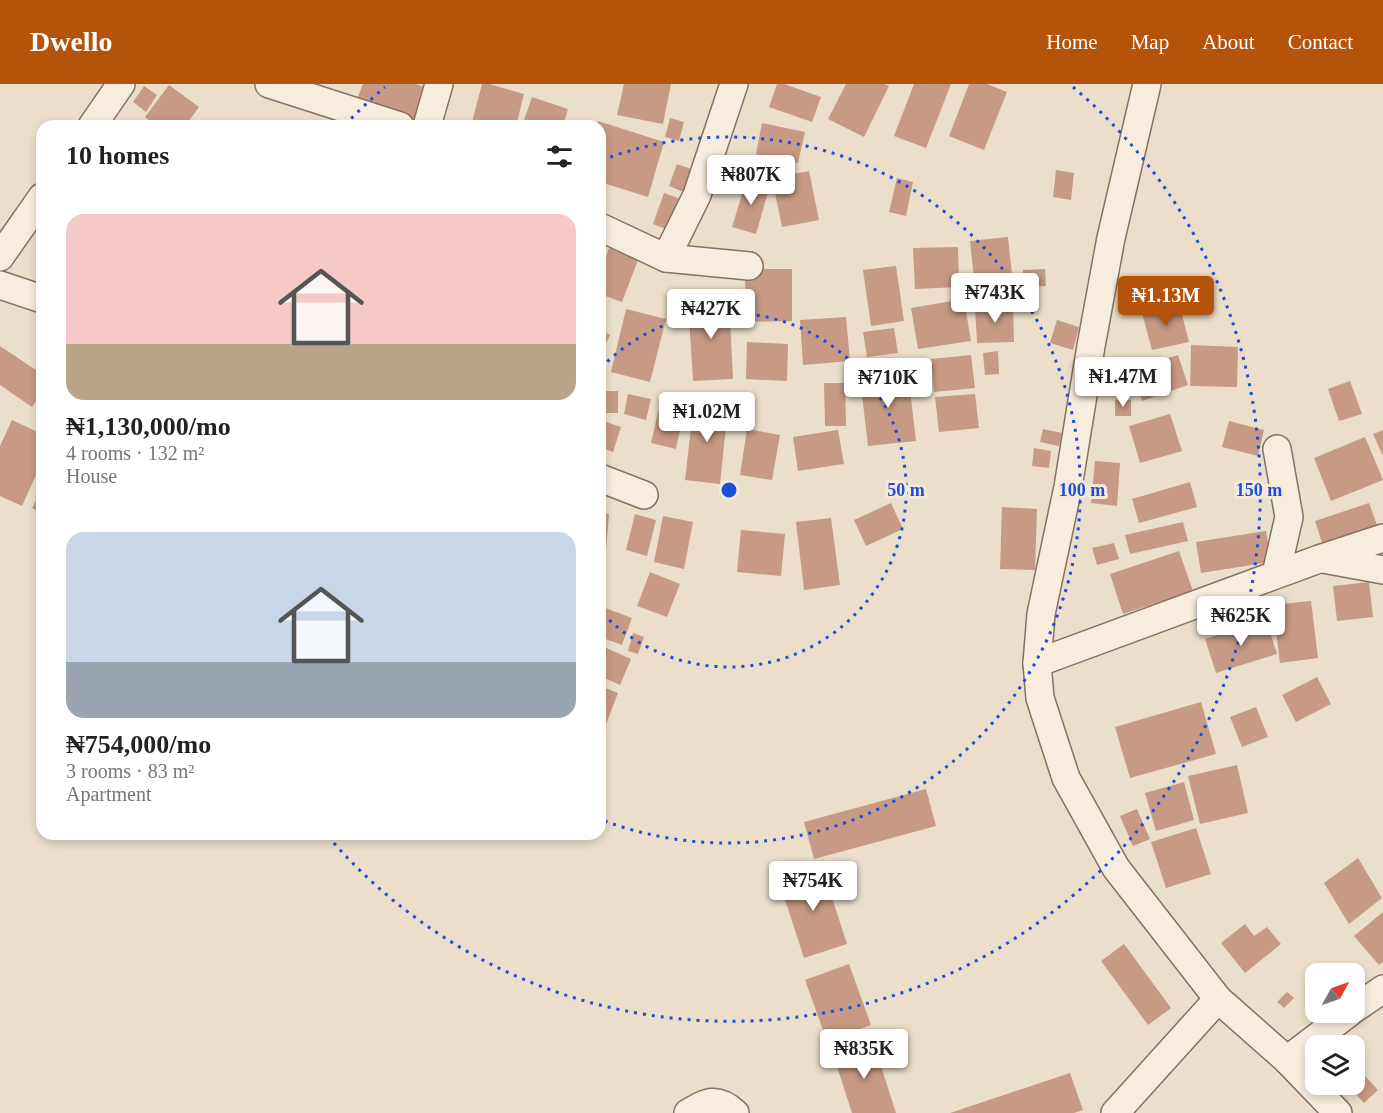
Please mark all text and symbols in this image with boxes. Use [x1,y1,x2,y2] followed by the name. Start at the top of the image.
[30,26,112,57] text: Dwello
[1046,30,1098,54] text: Home
[1131,30,1169,54] text: Map
[1202,30,1255,54] text: About
[1288,30,1353,54] text: Contact
[543,140,576,173] icon: filters
[66,141,169,170] text: 10 homes
[709,155,793,206] pin: ₦807K
[721,163,781,185] text: ₦807K
[267,253,375,361] icon: home
[953,273,1037,324] pin: ₦743K
[1117,276,1215,327] pin: ₦1.13M
[965,281,1025,303] text: ₦743K
[1132,284,1200,306] text: ₦1.13M
[669,289,753,340] pin: ₦427K
[681,297,741,319] text: ₦427K
[1074,357,1172,408] pin: ₦1.47M
[846,358,930,409] pin: ₦710K
[1089,365,1157,387] text: ₦1.47M
[858,366,918,388] text: ₦710K
[658,392,756,443] pin: ₦1.02M
[673,400,741,422] text: ₦1.02M
[66,412,231,441] text: ₦1,130,000/mo
[66,442,204,464] text: 4 rooms · 132 m²
[66,465,117,487] text: House
[719,480,739,500] centre of rings
[887,480,925,500] text: 50 m
[1059,480,1105,500] text: 100 m
[1236,480,1282,500] text: 150 m
[267,571,375,679] icon: home
[1199,596,1283,647] pin: ₦625K
[1211,604,1271,626] text: ₦625K
[66,730,211,759] text: ₦754,000/mo
[66,760,194,782] text: 3 rooms · 83 m²
[66,783,152,805] text: Apartment
[771,861,855,912] pin: ₦754K
[783,869,843,891] text: ₦754K
[1305,963,1365,1023] north arrow
[1305,963,1365,1095] map controls
[822,1029,906,1080] pin: ₦835K
[1305,1035,1365,1095] button: layers
[834,1037,894,1059] text: ₦835K

